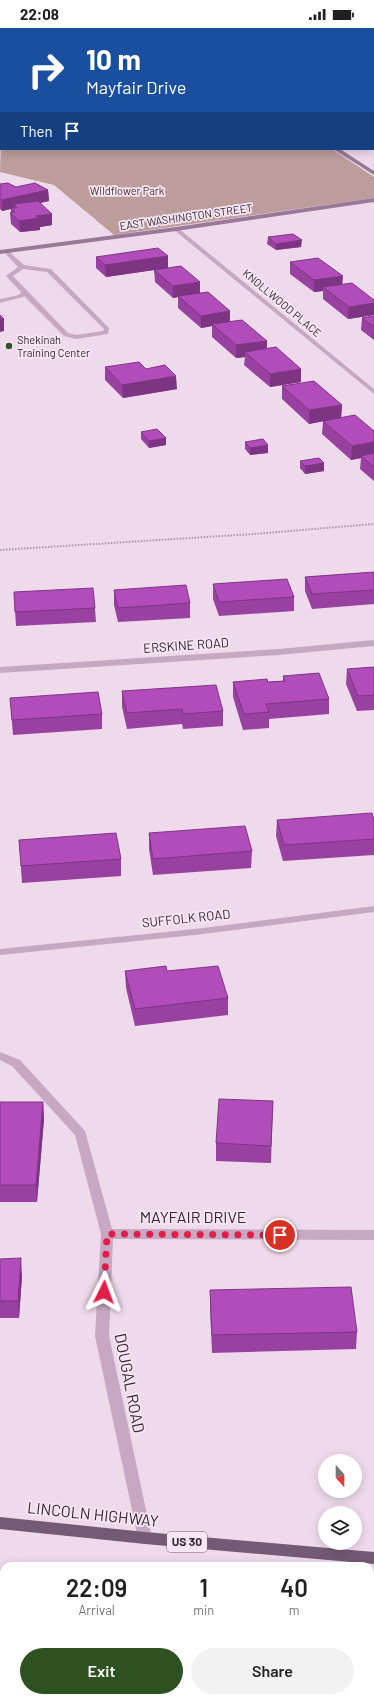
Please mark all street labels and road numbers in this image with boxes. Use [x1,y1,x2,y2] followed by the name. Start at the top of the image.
[119,201,253,232] street label: EAST WASHINGTON STREET
[240,266,324,339] street label: KNOLLWOOD PLACE
[143,634,229,656] street label: ERSKINE ROAD
[141,905,231,931] street label: SUFFOLK ROAD
[140,1207,246,1226] street label: MAYFAIR DRIVE
[112,1331,149,1434] street label: DOUGAL ROAD
[26,1497,160,1530] street label: LINCOLN HIGHWAY
[167,1532,207,1552] road number: US 30

